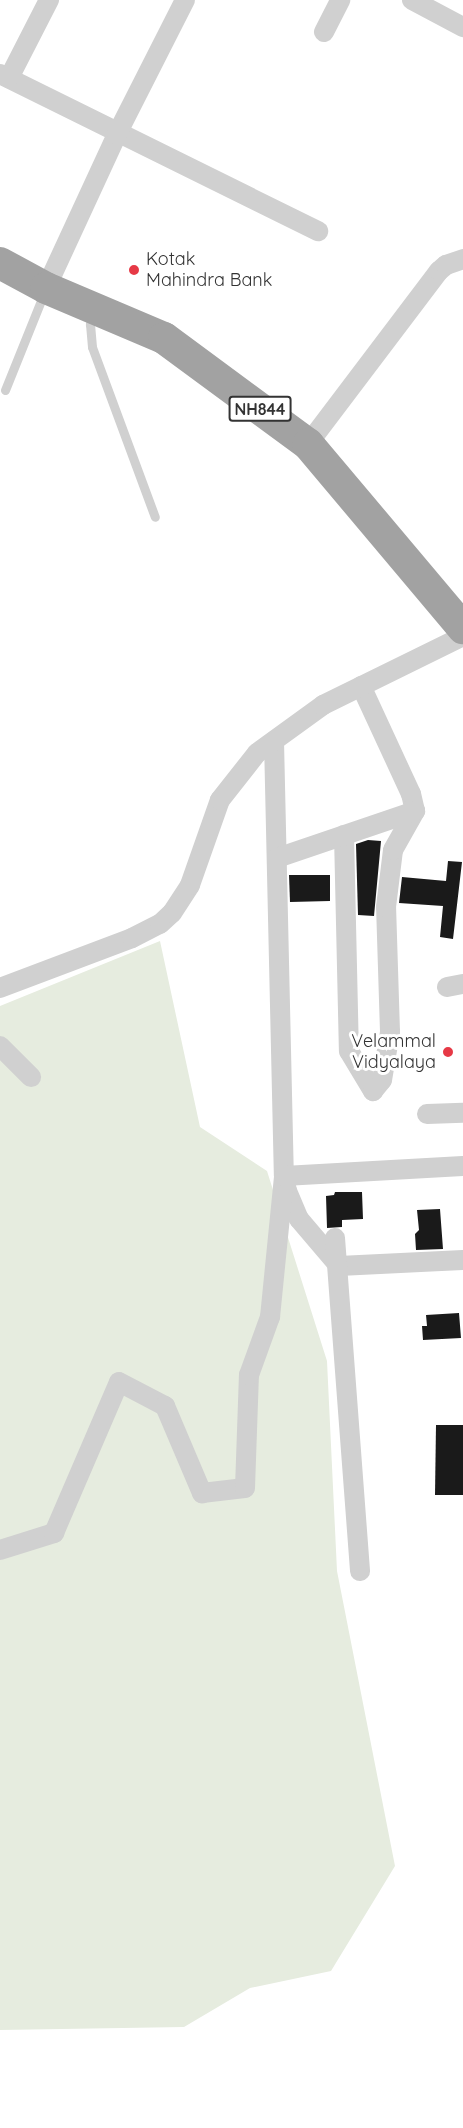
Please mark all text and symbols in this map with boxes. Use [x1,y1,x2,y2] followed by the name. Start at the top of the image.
[146,249,272,292] place label: Kotak Mahindra Bank
[127,263,141,277] marker: Kotak Mahindra Bank
[228,396,292,422] road number: NH844
[351,1031,436,1074] place label: Velammal Vidyalaya
[441,1045,455,1059] marker: Velammal Vidyalaya

